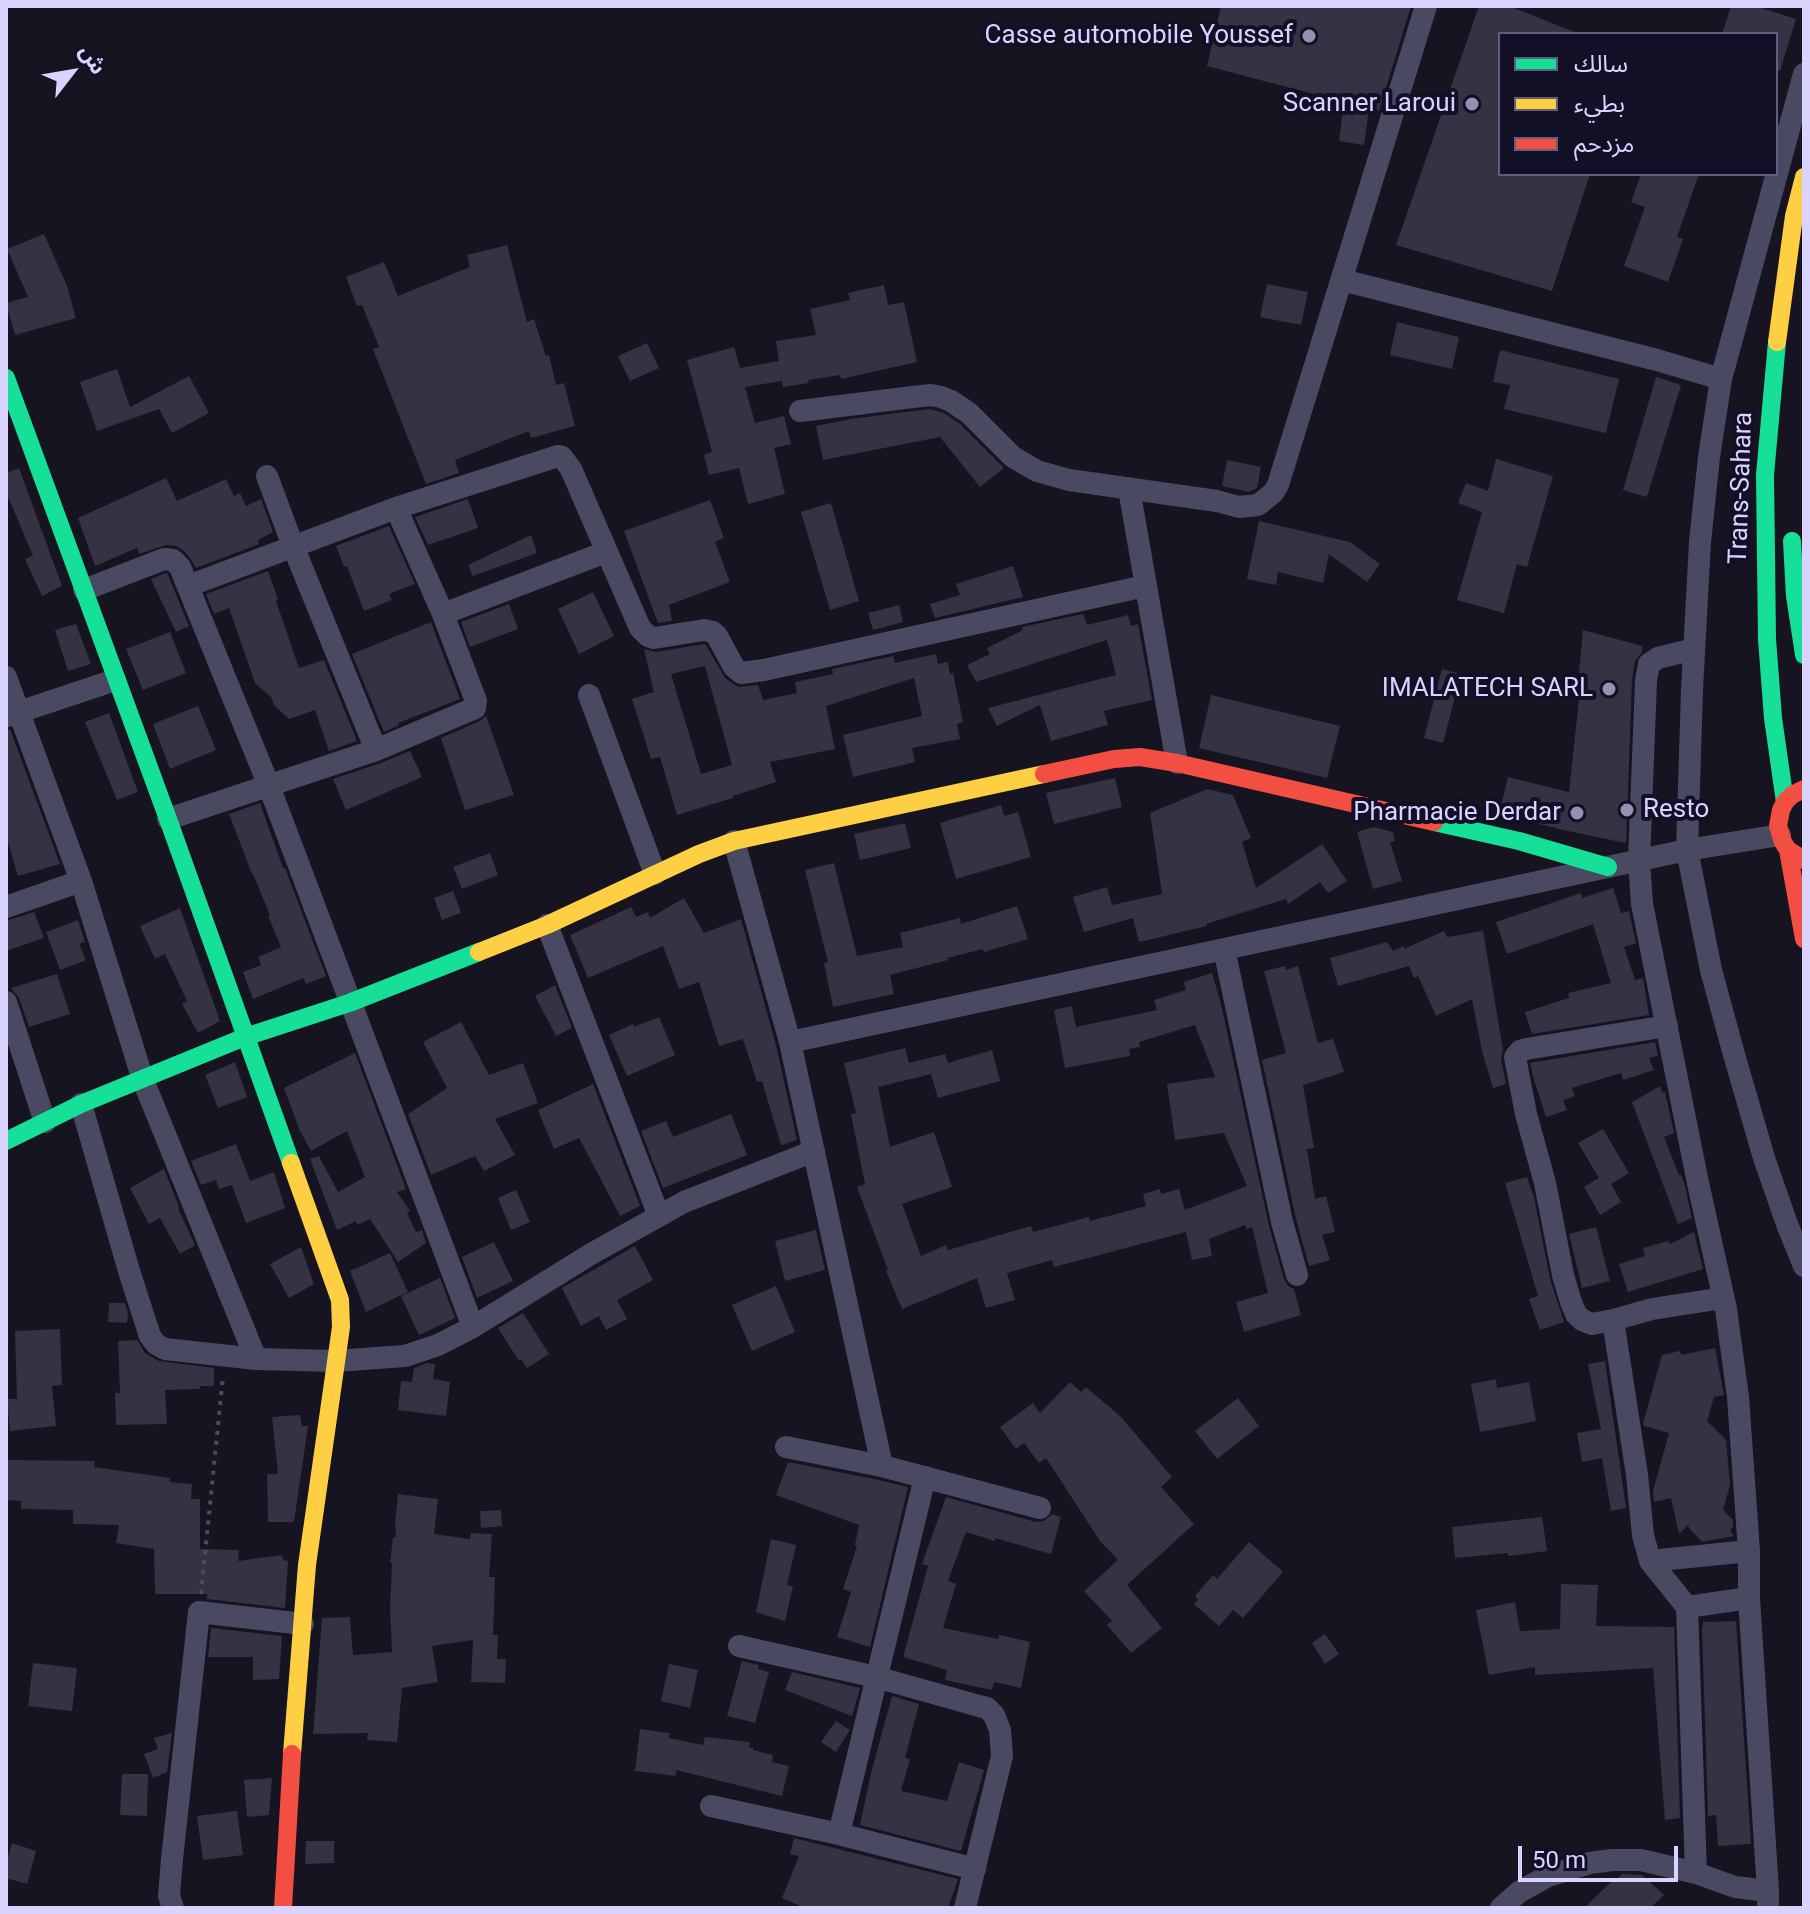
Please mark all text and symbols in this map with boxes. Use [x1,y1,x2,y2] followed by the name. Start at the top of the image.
[985,20,1293,52] place label: Casse automobile Youssef
[1300,27,1318,45] marker: Casse automobile Youssef
[32,32,112,112] north arrow
[1498,32,1778,176] legend
[75,40,111,79] text: ش
[1574,50,1628,78] text: سالك
[1283,88,1456,120] place label: Scanner Laroui
[1574,90,1625,118] text: بطيء
[1463,95,1481,113] marker: Scanner Laroui
[1574,130,1634,158] text: مزدحم
[1724,411,1760,565] street label: Trans-Sahara
[1382,673,1593,705] place label: IMALATECH SARL
[1600,680,1618,698] marker: IMALATECH SARL
[1643,794,1709,826] place label: Resto
[1353,797,1561,829] place label: Pharmacie Derdar
[1618,801,1636,819] marker: Resto
[1568,804,1586,822] marker: Pharmacie Derdar
[1522,1830,1682,1880] scale bar
[1532,1846,1586,1874] text: 50 m

